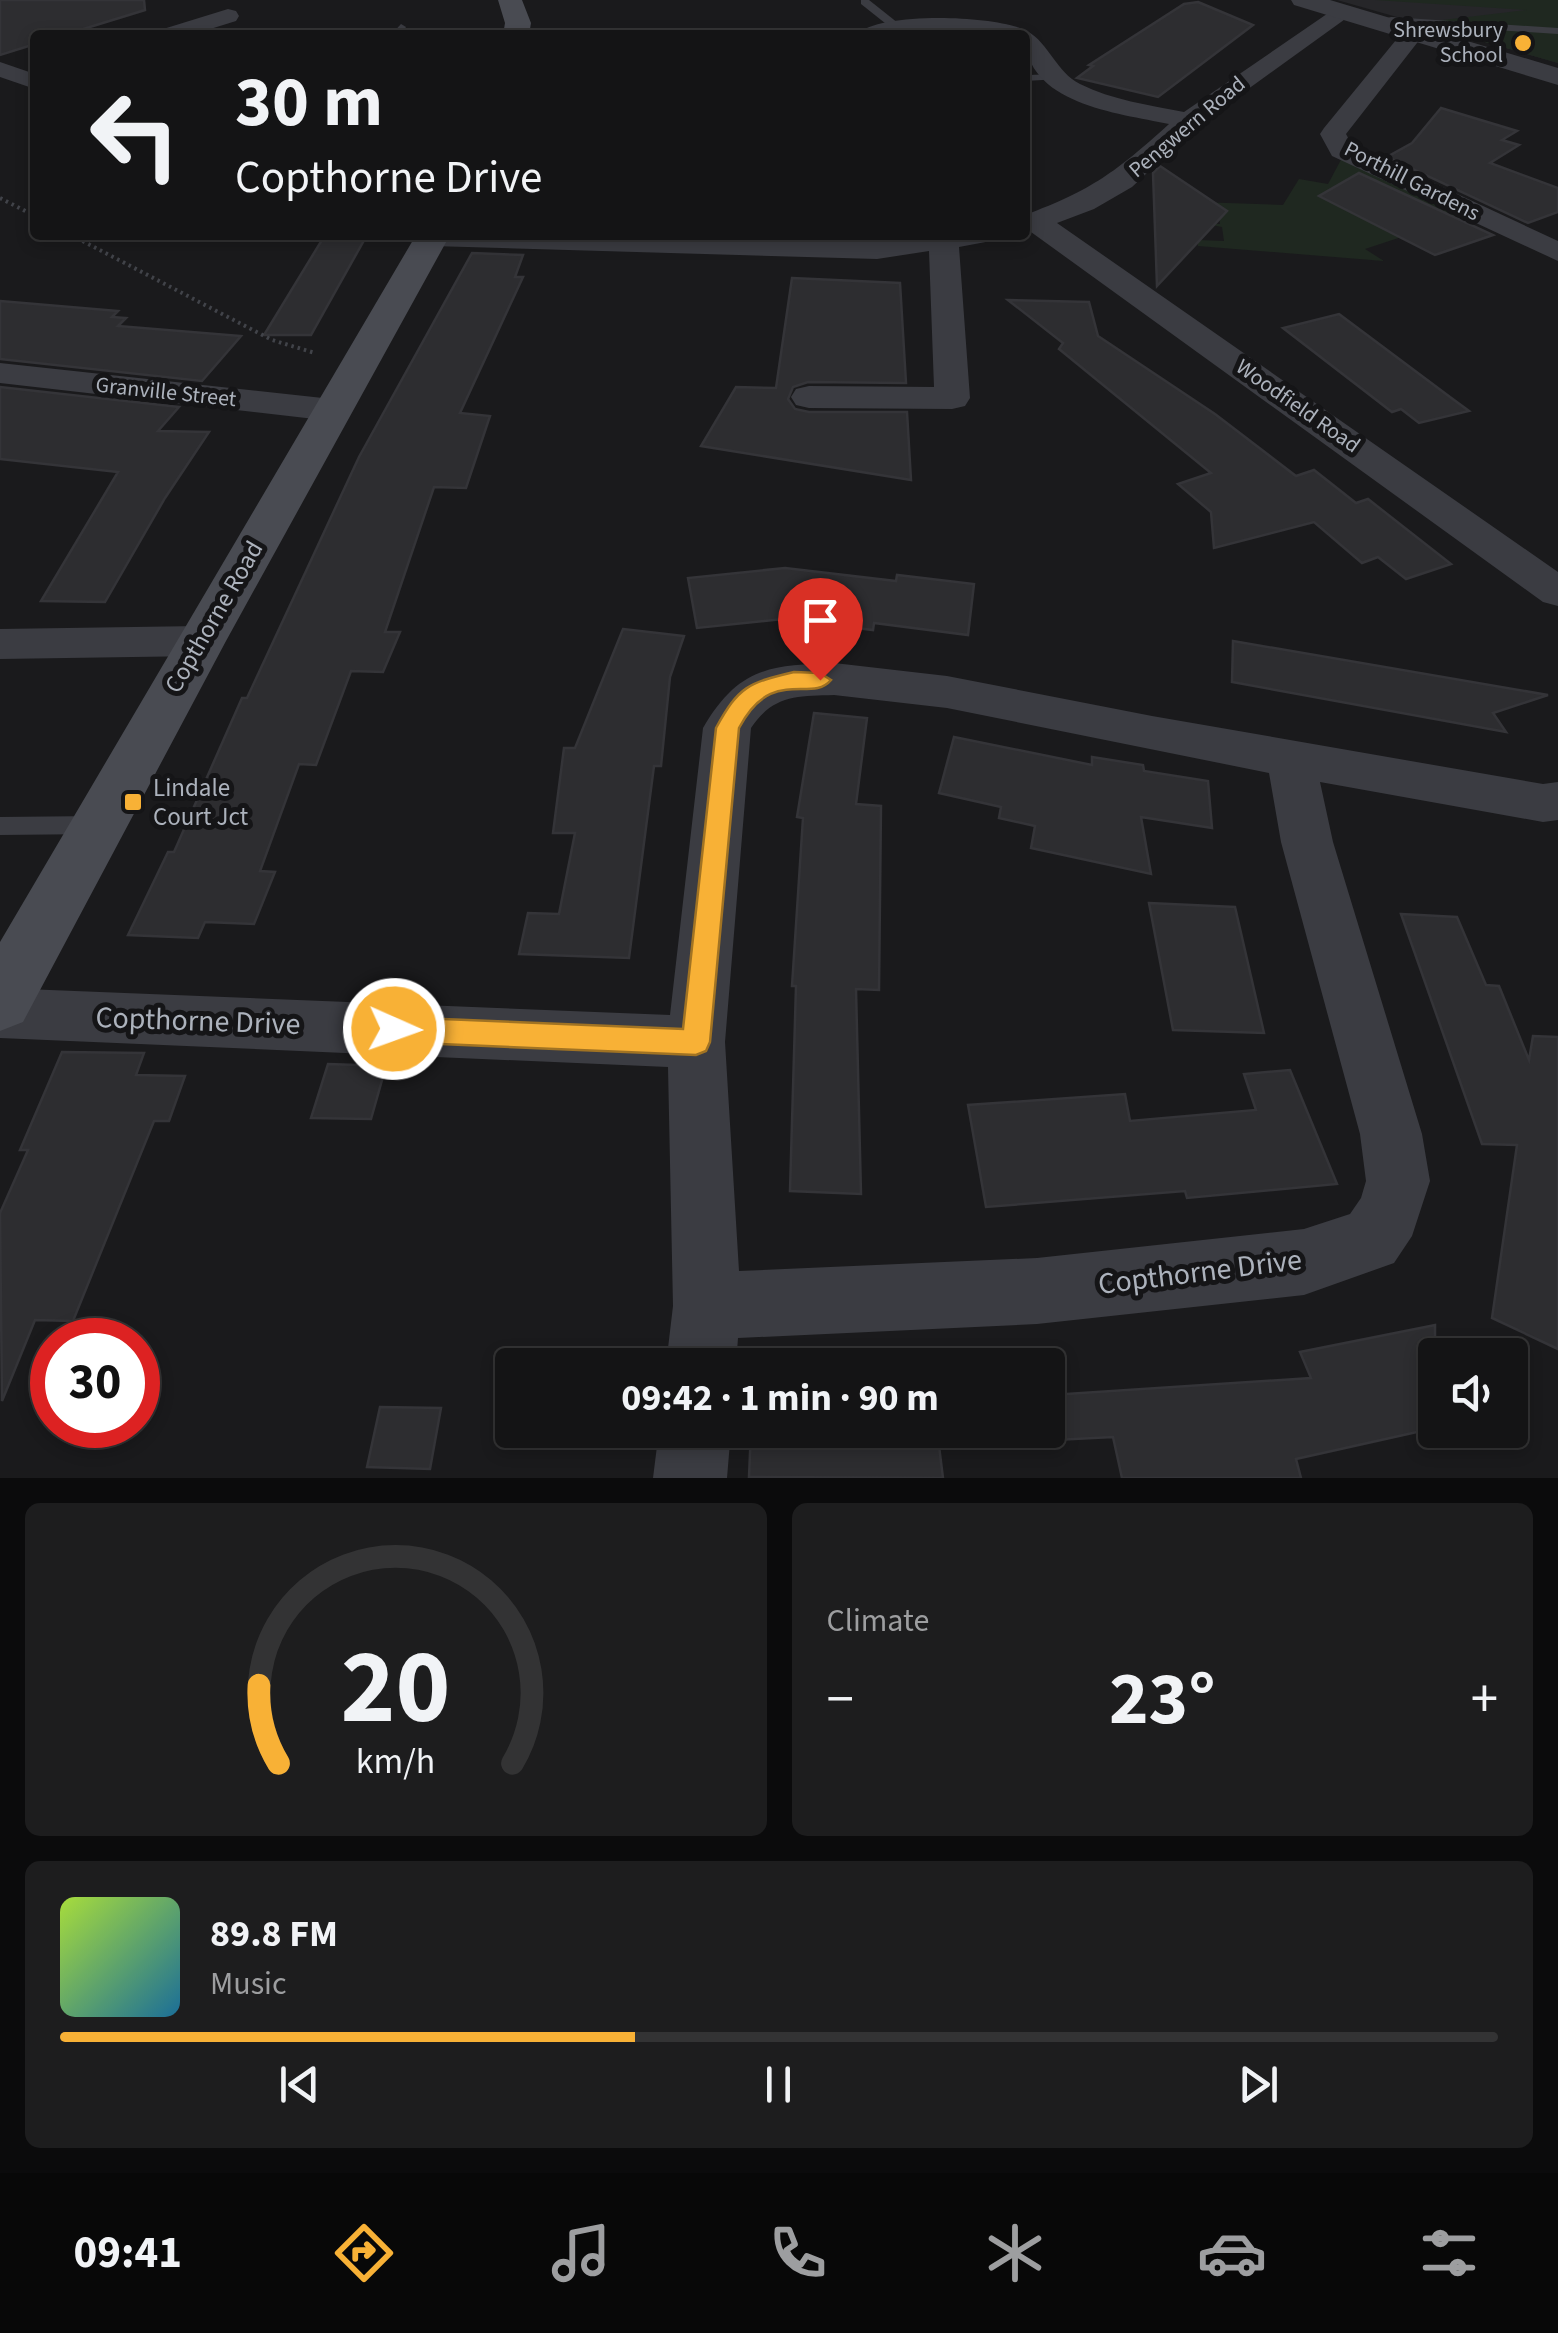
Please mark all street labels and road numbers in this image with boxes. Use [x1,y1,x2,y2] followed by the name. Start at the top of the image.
[1122,69,1252,185] street label: Pengwern Road
[1339,133,1485,229] street label: Porthill Gardens
[1229,351,1367,461] street label: Woodfield Road
[94,369,238,415] street label: Granville Street
[156,534,272,700] street label: Copthorne Road
[95,996,301,1046] street label: Copthorne Drive
[1096,1238,1304,1306] street label: Copthorne Drive

